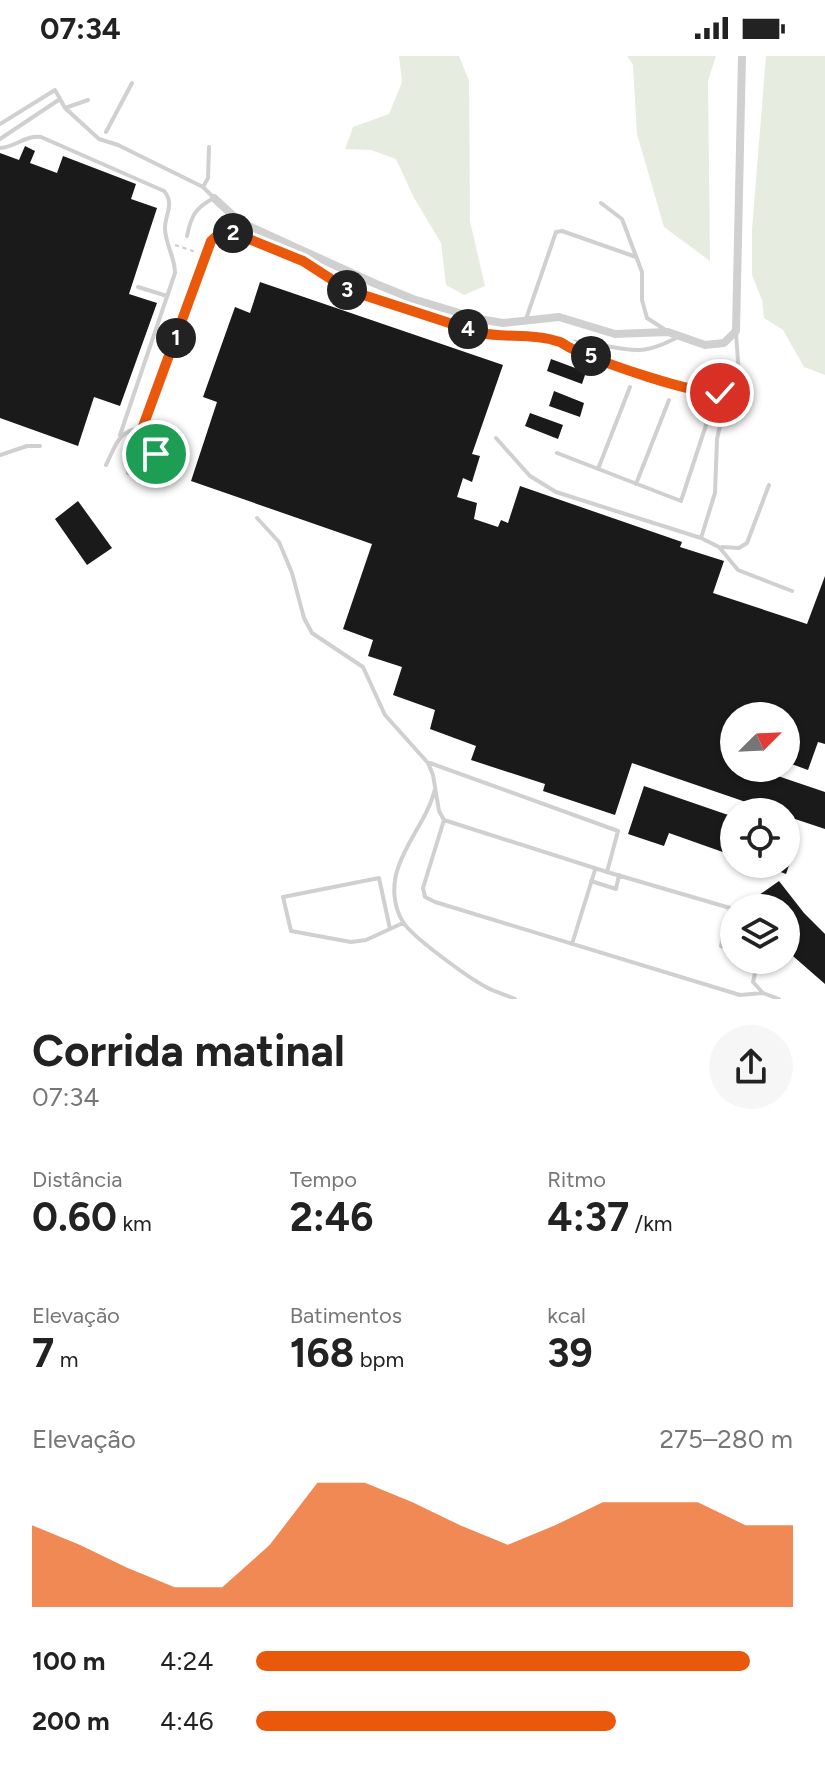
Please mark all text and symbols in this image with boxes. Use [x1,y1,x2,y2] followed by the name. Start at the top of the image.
[40,10,121,47] text: 07:34
[213,213,253,253] pin: 2
[227,219,239,246] text: 2
[327,270,367,310] pin: 3
[341,276,353,303] text: 3
[448,309,488,349] pin: 4
[461,315,475,342] text: 4
[156,318,196,358] pin: 1
[171,324,181,351] text: 1
[571,336,611,376] pin: 5
[585,342,597,369] text: 5
[686,359,754,427] pin
[698,371,742,415] icon: check
[122,420,190,488] pin
[134,432,178,476] icon: arrive
[720,702,800,782] north arrow
[720,702,800,974] map controls
[720,798,800,878] button: locate
[720,894,800,974] button: layers
[32,1024,345,1077] text: Corrida matinal
[709,1025,793,1109] button: share
[32,1081,100,1113] text: 07:34
[32,1166,122,1193] text: Distância
[290,1166,357,1193] text: Tempo
[547,1166,606,1193] text: Ritmo
[32,1193,117,1241] text: 0.60
[290,1193,373,1241] text: 2:46
[547,1193,629,1241] text: 4:37
[117,1210,152,1237] text: km
[629,1210,673,1237] text: /km
[32,1302,120,1329] text: Elevação
[290,1302,402,1329] text: Batimentos
[547,1302,586,1329] text: kcal
[32,1329,54,1377] text: 7
[290,1329,354,1377] text: 168
[547,1329,593,1377] text: 39
[54,1346,78,1373] text: m
[354,1346,404,1373] text: bpm
[32,1423,136,1455] text: Elevação
[660,1423,793,1455] text: 275–280 m
[32,1645,106,1677] text: 100 m
[160,1645,213,1677] text: 4:24
[32,1705,110,1737] text: 200 m
[160,1705,214,1737] text: 4:46

